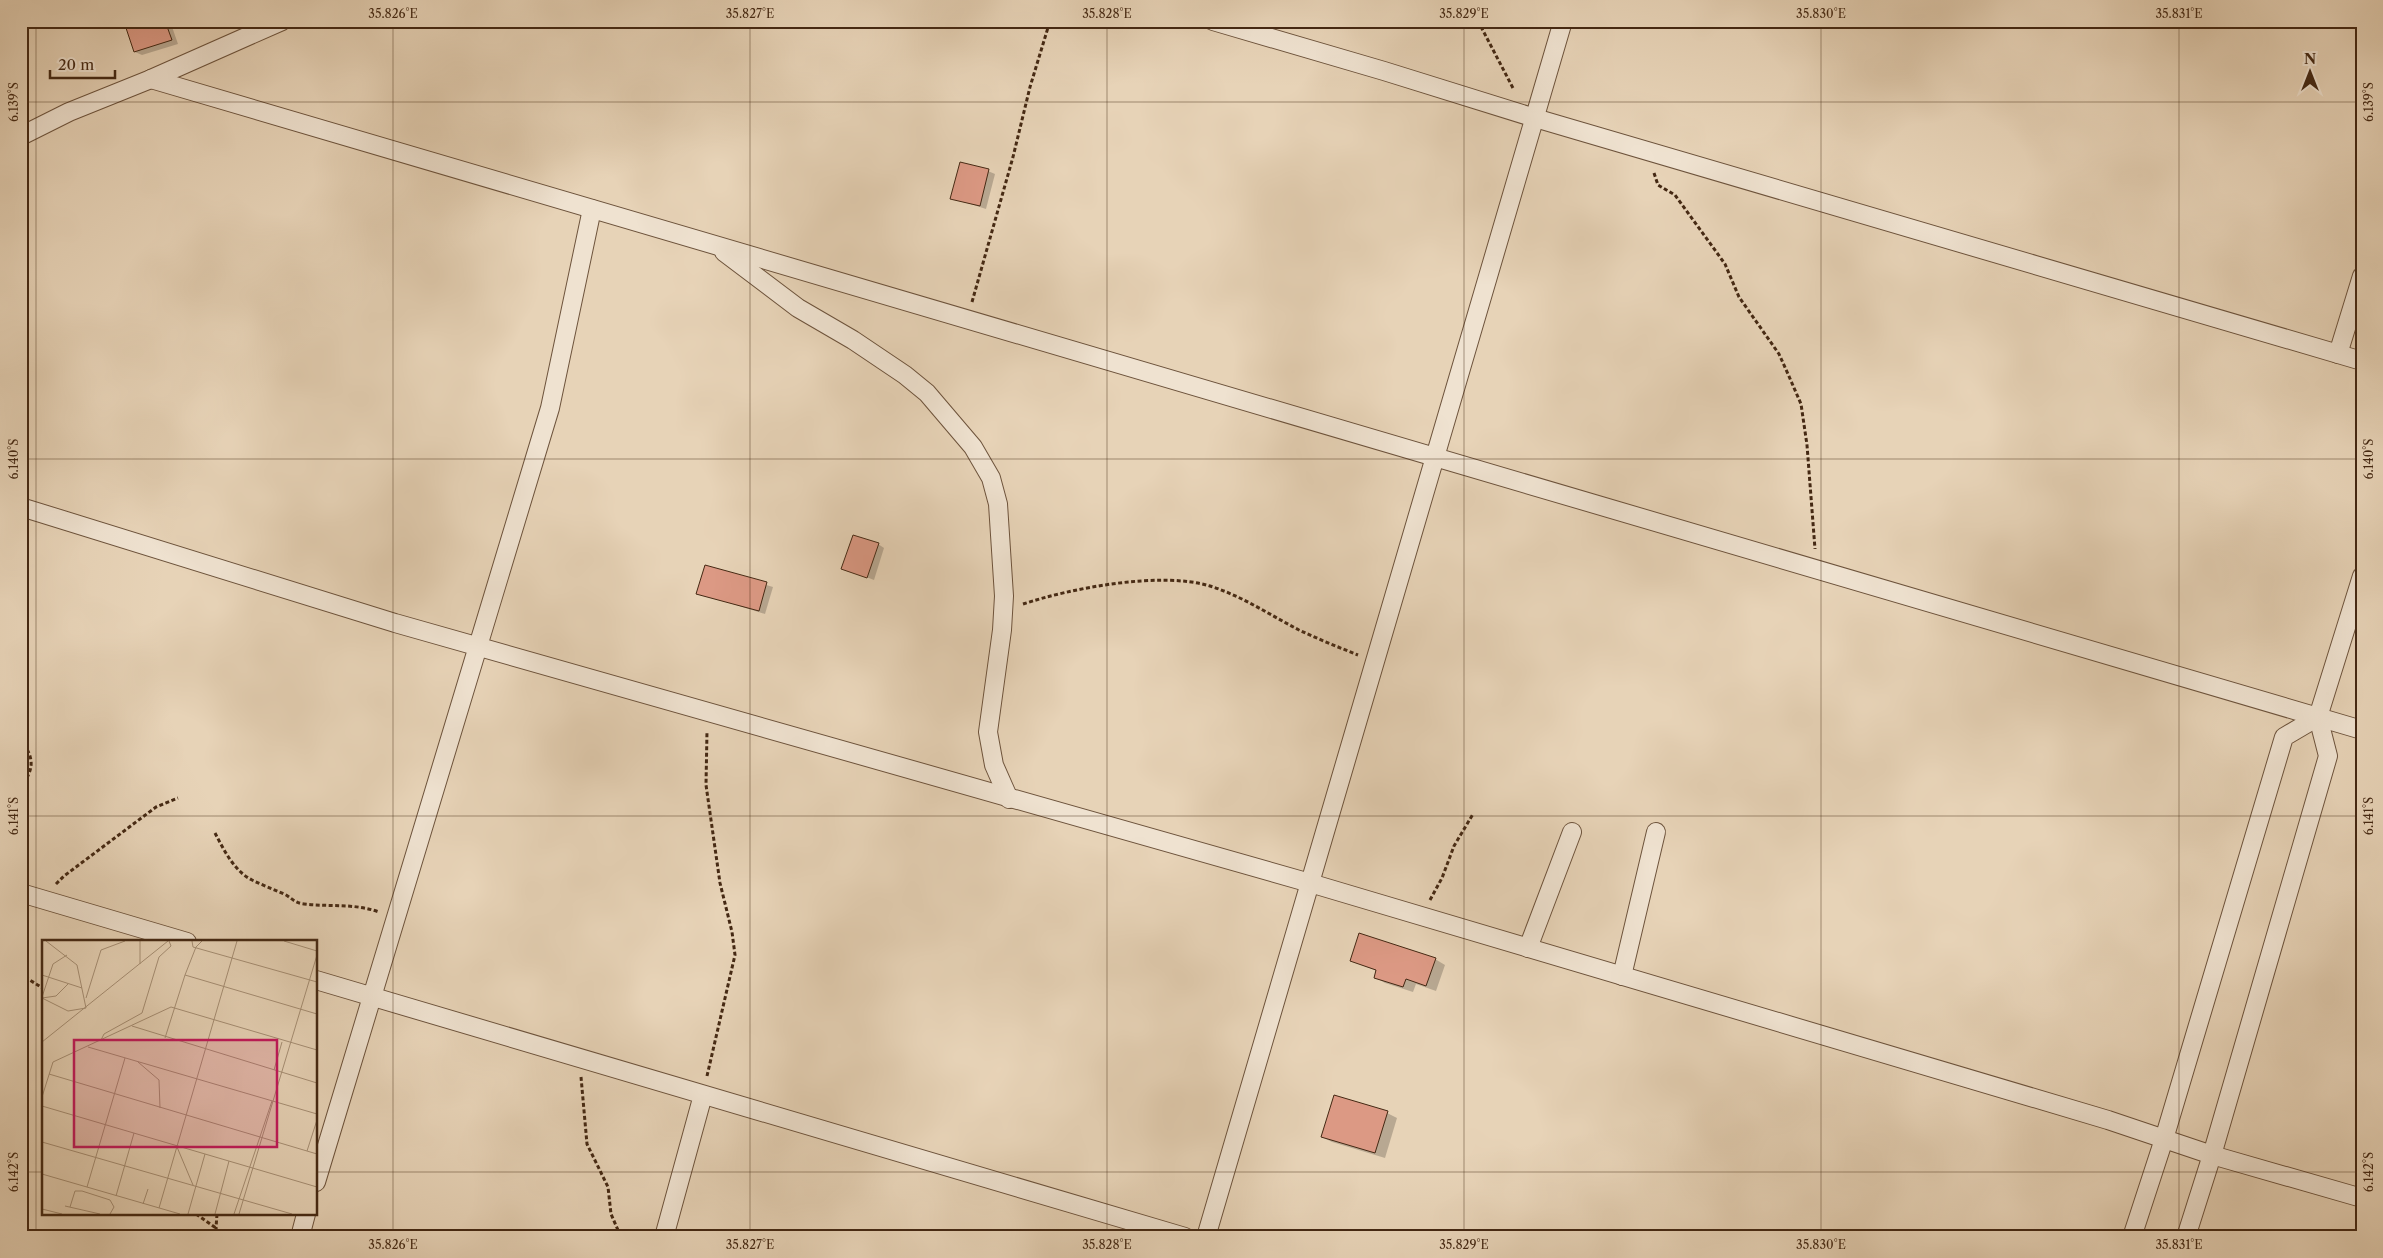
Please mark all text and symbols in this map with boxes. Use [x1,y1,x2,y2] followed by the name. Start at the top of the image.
[368,6,418,21] text: 35.826°E
[726,6,774,21] text: 35.827°E
[1082,6,1132,21] text: 35.828°E
[1439,6,1489,21] text: 35.829°E
[1796,6,1846,21] text: 35.830°E
[2155,6,2203,21] text: 35.831°E
[50,48,115,80] scale bar
[2286,48,2336,98] north arrow
[2304,50,2316,68] text: N
[58,55,94,74] text: 20 m
[6,82,21,122] text: 6.139°S
[2361,82,2376,122] text: 6.139°S
[6,439,21,479] text: 6.140°S
[2361,439,2376,479] text: 6.140°S
[6,797,21,835] text: 6.141°S
[2361,797,2376,835] text: 6.141°S
[42,940,318,1216] inset map
[6,1152,21,1192] text: 6.142°S
[2361,1152,2376,1192] text: 6.142°S
[368,1237,418,1252] text: 35.826°E
[726,1237,774,1252] text: 35.827°E
[1082,1237,1132,1252] text: 35.828°E
[1439,1237,1489,1252] text: 35.829°E
[1796,1237,1846,1252] text: 35.830°E
[2155,1237,2203,1252] text: 35.831°E

